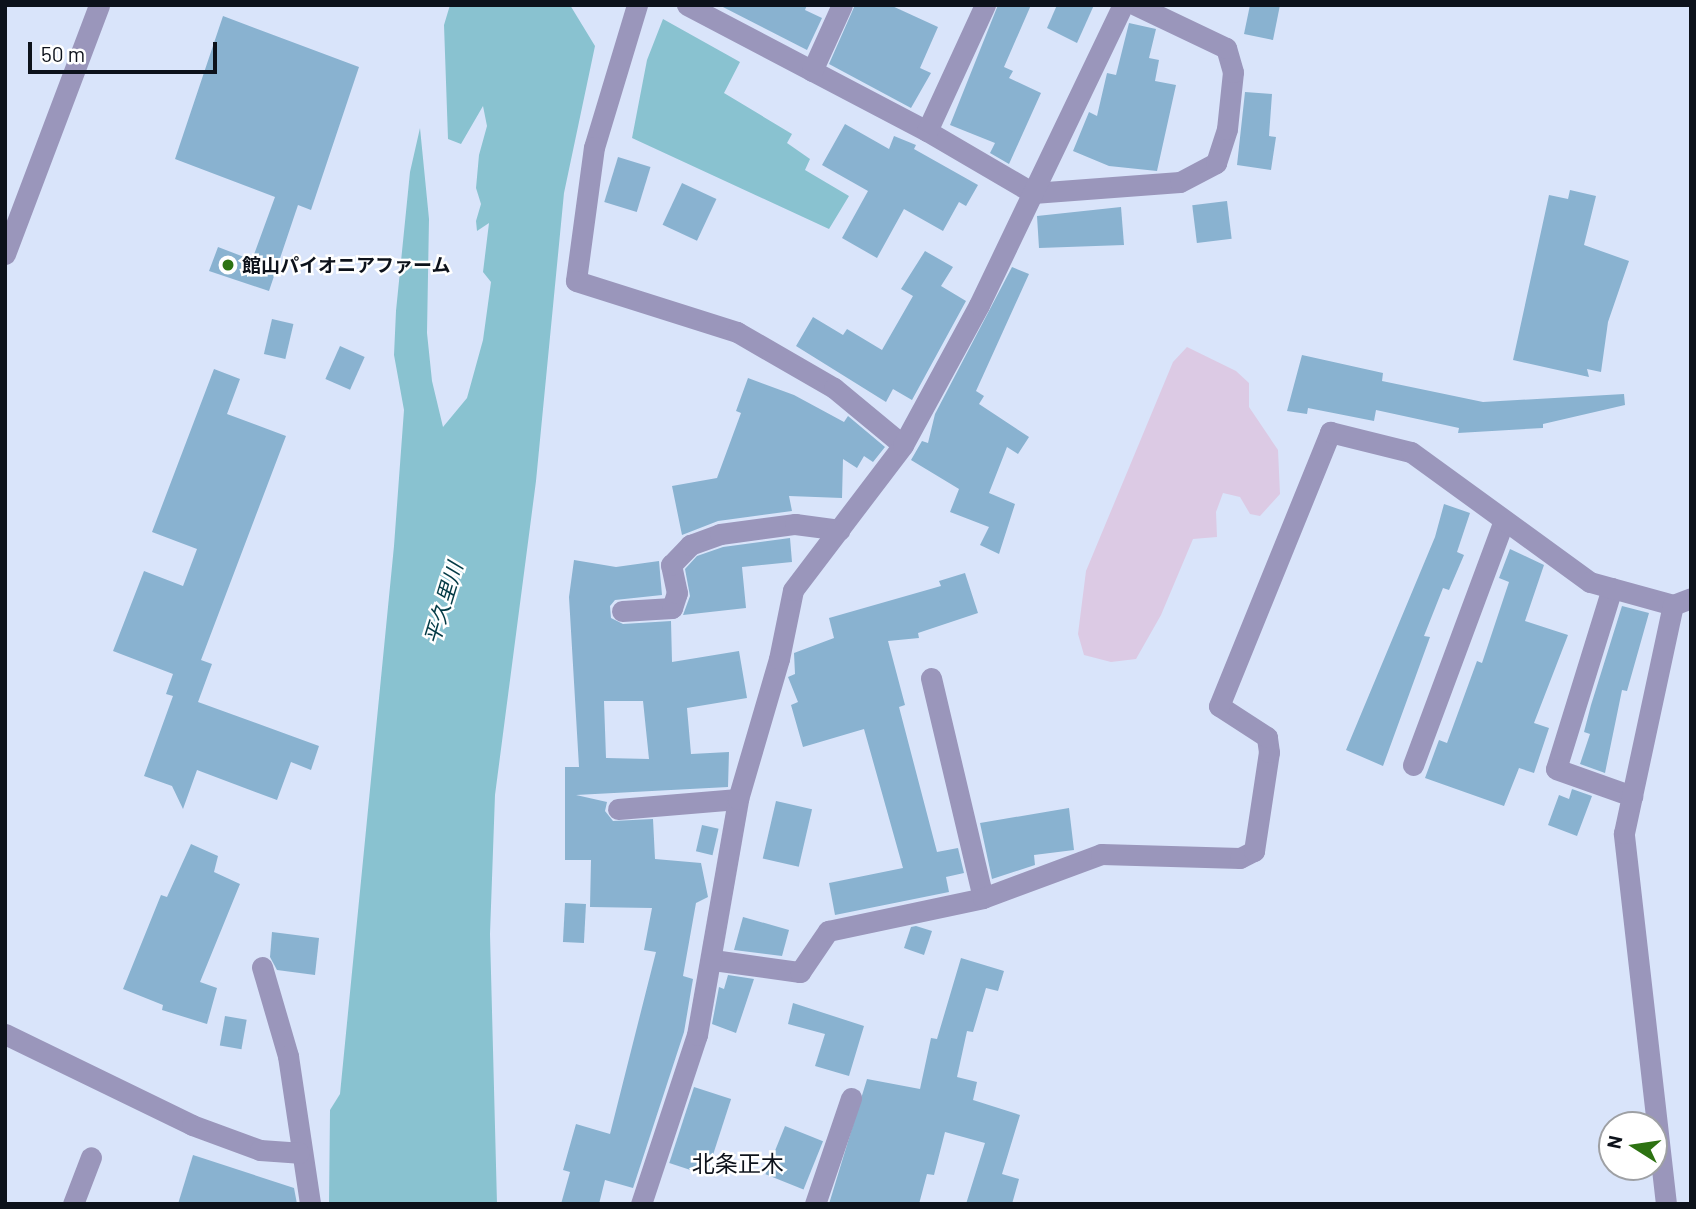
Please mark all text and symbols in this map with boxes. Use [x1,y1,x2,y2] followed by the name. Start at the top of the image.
[32,28,220,72] scale bar
[41,41,85,66] text: 50 m
[242,254,451,276] place label: 館山パイオニアファーム
[220,257,236,273] marker: 館山パイオニアファーム
[419,559,467,647] water label: 平久里川
[1598,1111,1668,1181] north arrow
[1601,1133,1626,1151] text: N
[692,1149,784,1177] district label: 北条正木

